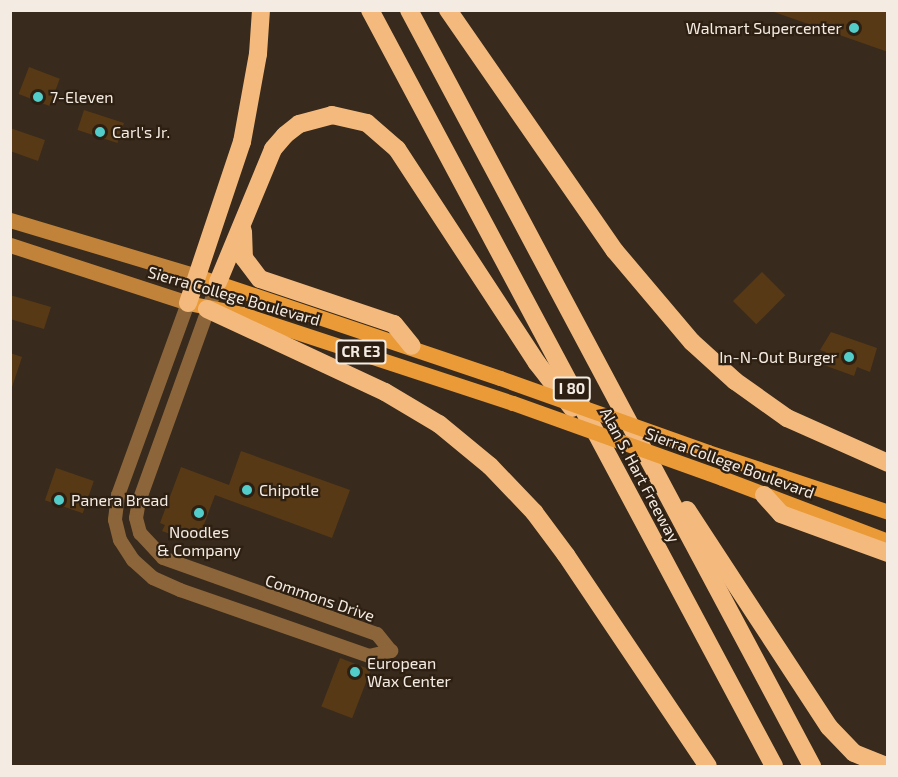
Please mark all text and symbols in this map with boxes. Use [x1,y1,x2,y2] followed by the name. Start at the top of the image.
[686,18,842,38] place label: Walmart Supercenter
[847,21,861,35] marker: Walmart Supercenter
[50,87,114,107] place label: 7-Eleven
[31,90,45,104] marker: 7-Eleven
[112,122,170,142] place label: Carl's Jr.
[93,125,107,139] marker: Carl's Jr.
[146,262,322,330] street label: Sierra College Boulevard
[336,340,386,364] road number: CR E3
[719,347,837,367] place label: In-N-Out Burger
[842,350,856,364] marker: In-N-Out Burger
[552,377,592,401] road number: I 80
[596,404,684,546] street label: Alan S. Hart Freeway
[643,424,817,502] street label: Sierra College Boulevard
[259,480,319,500] place label: Chipotle
[240,483,254,497] marker: Chipotle
[71,490,168,510] place label: Panera Bread
[52,493,66,507] marker: Panera Bread
[192,506,206,520] marker: Noodles & Company
[157,522,241,560] place label: Noodles & Company
[263,570,377,626] street label: Commons Drive
[367,653,451,691] place label: European Wax Center
[348,665,362,679] marker: European Wax Center

